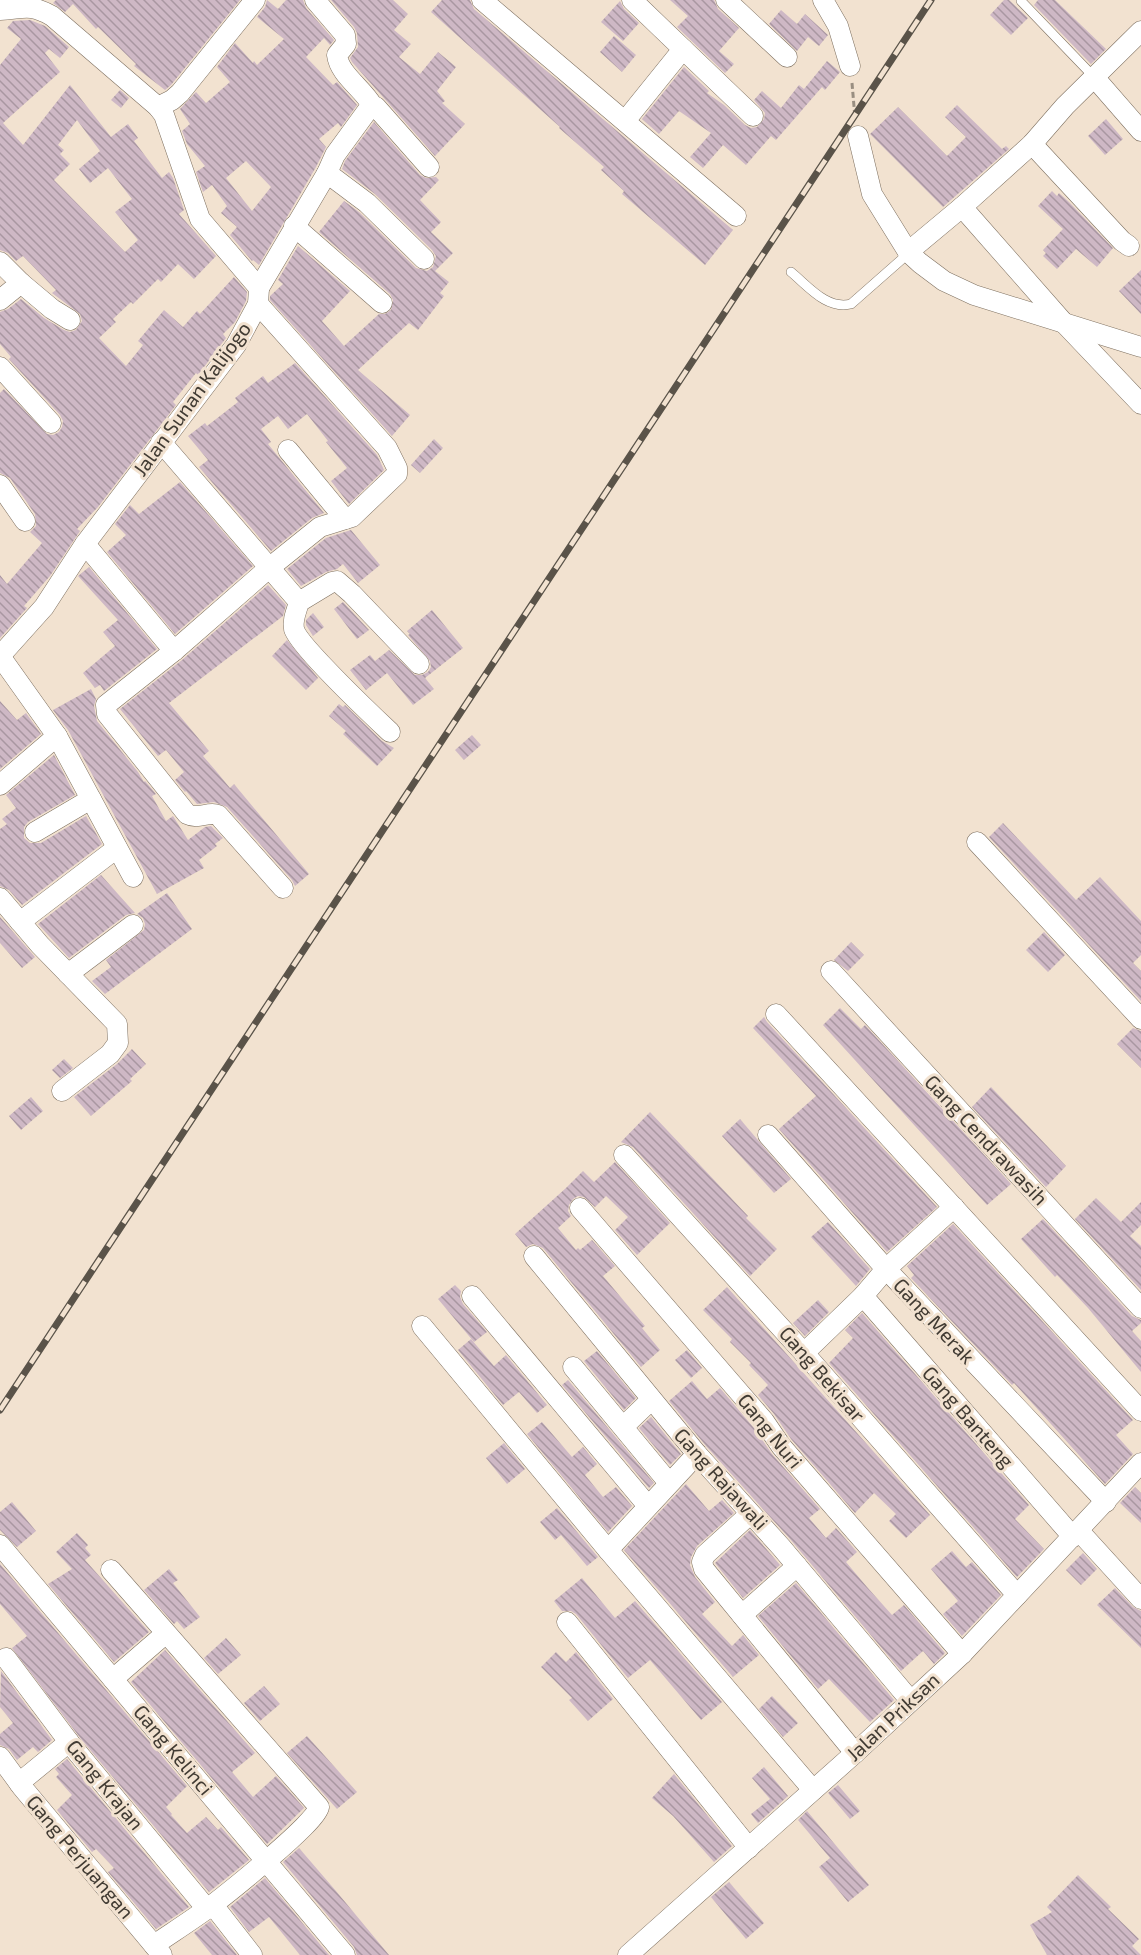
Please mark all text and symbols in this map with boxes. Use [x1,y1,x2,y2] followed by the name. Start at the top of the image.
[127,317,255,480] street label: Jalan Sunan Kalijogo
[920,1069,1053,1209] street label: Gang Cendrawasih
[889,1273,980,1368] street label: Gang Merak
[775,1321,871,1426] street label: Gang Bekisar
[918,1361,1019,1472] street label: Gang Banteng
[733,1388,808,1473] street label: Gang Nuri
[670,1423,774,1534] street label: Gang Rajawali
[841,1667,944,1765] street label: Jalan Priksan
[129,1699,218,1799] street label: Gang Kelinci
[62,1734,149,1834] street label: Gang Krajan
[22,1790,139,1923] street label: Gang Perjuangan

